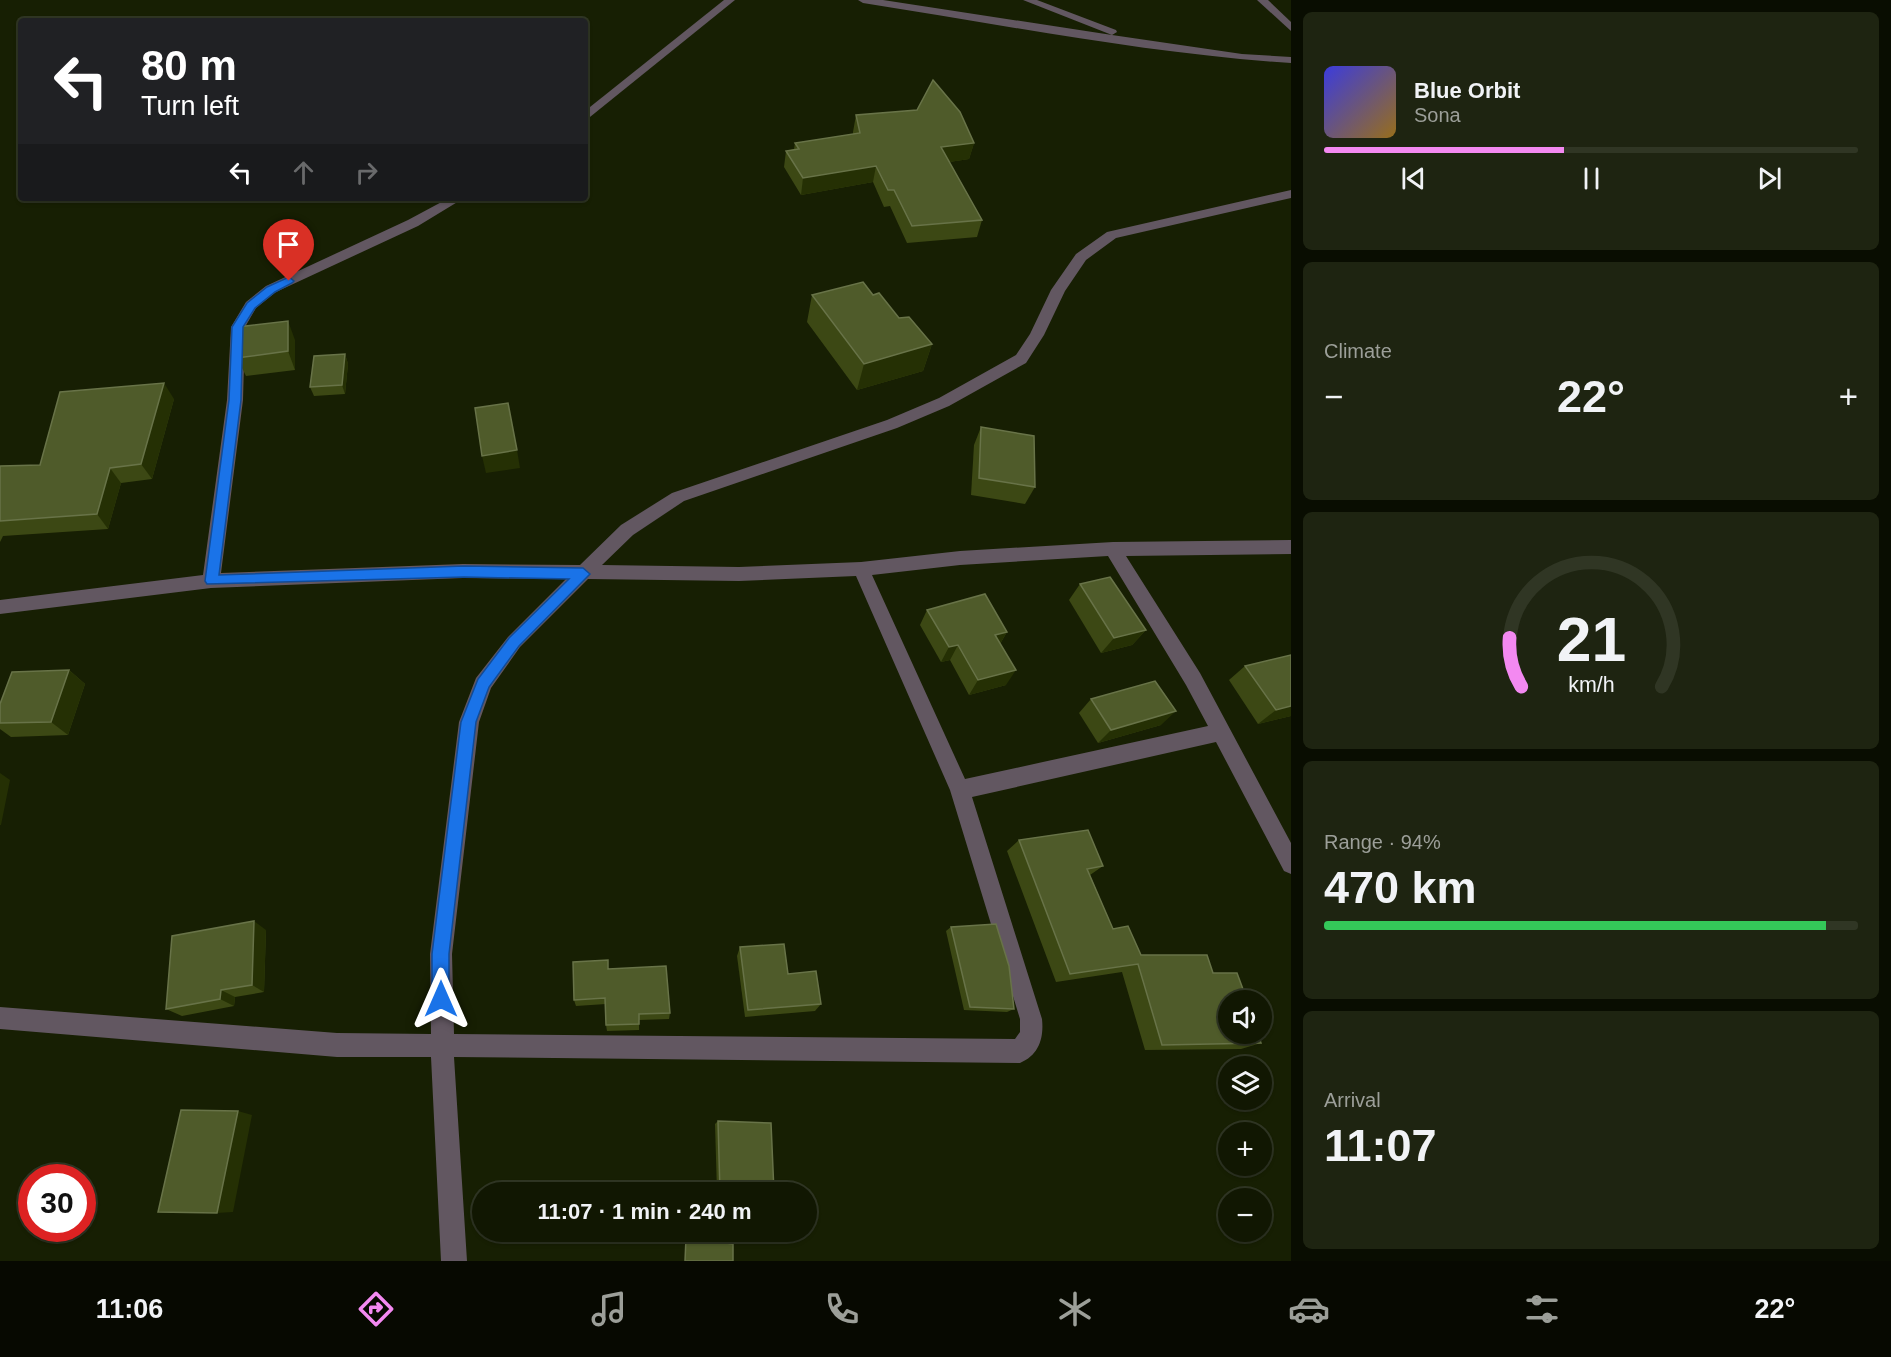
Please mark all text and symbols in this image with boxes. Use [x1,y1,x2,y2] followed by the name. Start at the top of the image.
[42,42,120,120] icon: left
[141,42,237,89] text: 80 m
[1414,78,1520,103] text: Blue Orbit
[141,91,239,121] text: Turn left
[1414,104,1461,126] text: Sona
[224,156,257,189] icon: left
[287,156,320,189] icon: ahead
[350,156,383,189] icon: right
[1397,162,1430,195] icon: previous
[1575,162,1608,195] icon: pause
[1753,162,1786,195] icon: next
[263,219,314,281] pin
[272,228,305,261] icon: arrive
[1324,340,1392,362] text: Climate
[1557,371,1625,422] text: 22°
[1324,378,1343,415] text: −
[1839,378,1858,415] text: +
[1556,606,1626,675] text: 21
[1568,674,1614,698] text: km/h
[1324,831,1441,853] text: Range · 94%
[1324,862,1477,913] text: 470 km
[409,967,473,1031] position arrow
[1218,990,1272,1242] map controls
[1218,990,1272,1044] button: sound
[1218,1056,1272,1110] button: layers
[1324,1089,1381,1111] text: Arrival
[1324,1120,1437,1171] text: 11:07
[1218,1122,1272,1176] button: +
[18,1164,96,1242] speed limit sign: 30
[1218,1188,1272,1242] button: −
[538,1199,752,1224] text: 11:07 · 1 min · 240 m
[355,1288,397,1330] icon: directions
[588,1288,630,1330] icon: music
[821,1288,863,1330] icon: phone
[1054,1288,1096,1330] icon: climate
[1288,1288,1330,1330] icon: car
[1521,1288,1563,1330] icon: filters
[96,1294,163,1324] text: 11:06
[1754,1294,1795,1324] text: 22°

